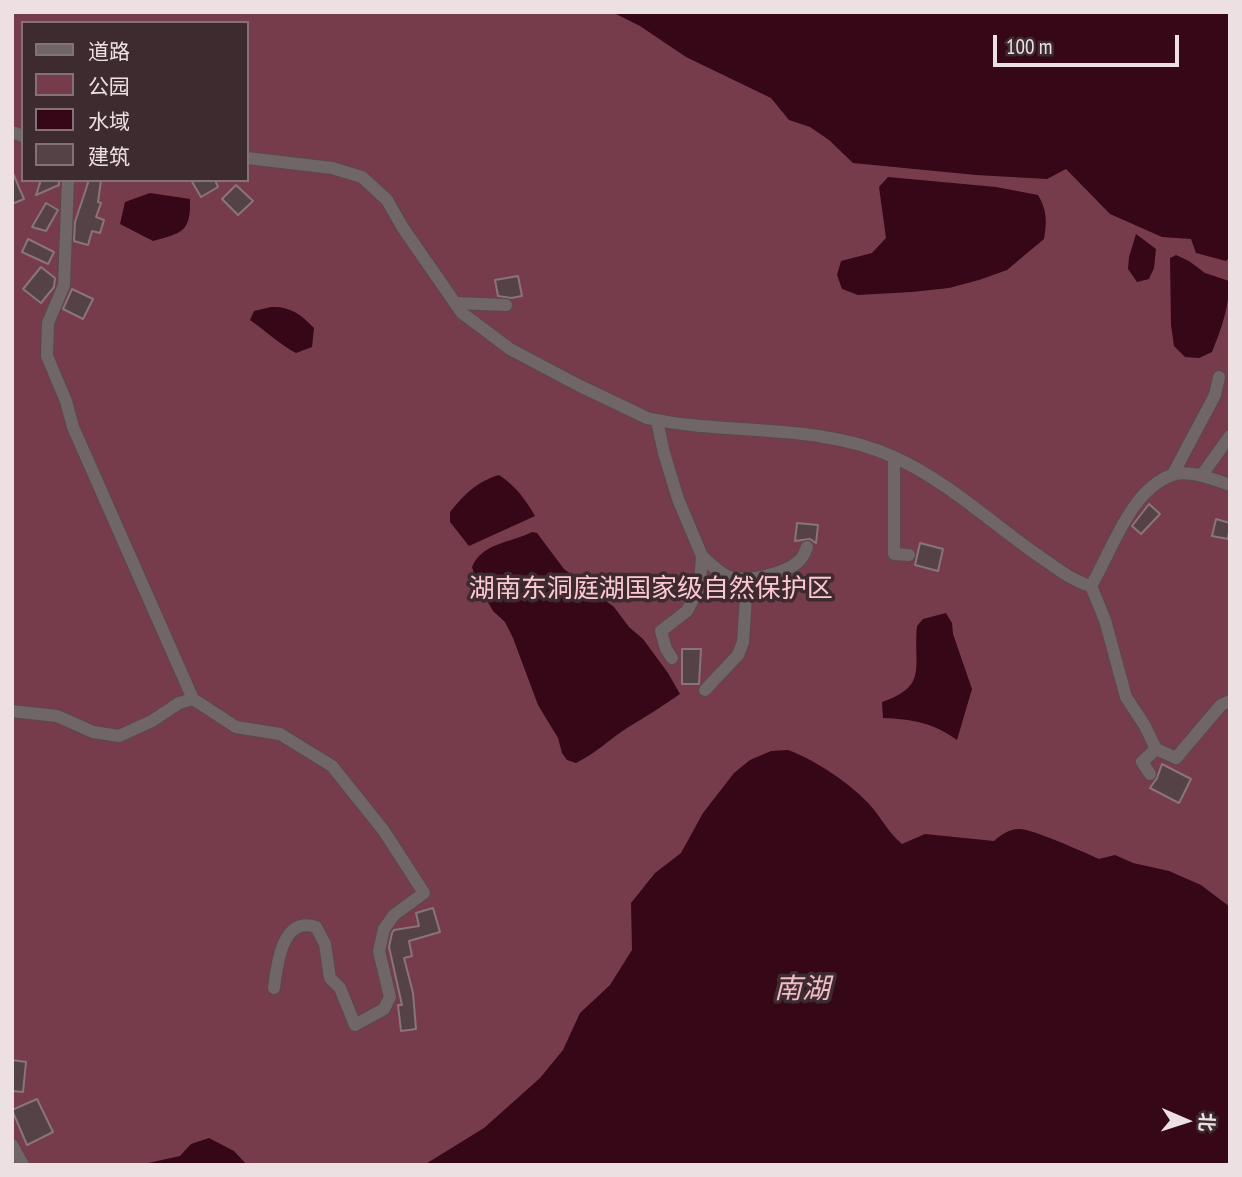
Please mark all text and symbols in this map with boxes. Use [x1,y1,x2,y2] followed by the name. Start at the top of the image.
[21,21,248,182] legend
[997,21,1182,65] scale bar
[1006,33,1052,60] text: 100 m
[88,38,130,65] text: 道路
[88,73,130,100] text: 公园
[88,108,130,135] text: 水域
[88,143,130,170] text: 建筑
[469,574,833,606] park label: 湖南东洞庭湖国家级自然保护区
[774,973,830,1007] water label: 南湖
[1151,1086,1221,1156] north arrow
[1194,1112,1219,1132] text: 北

